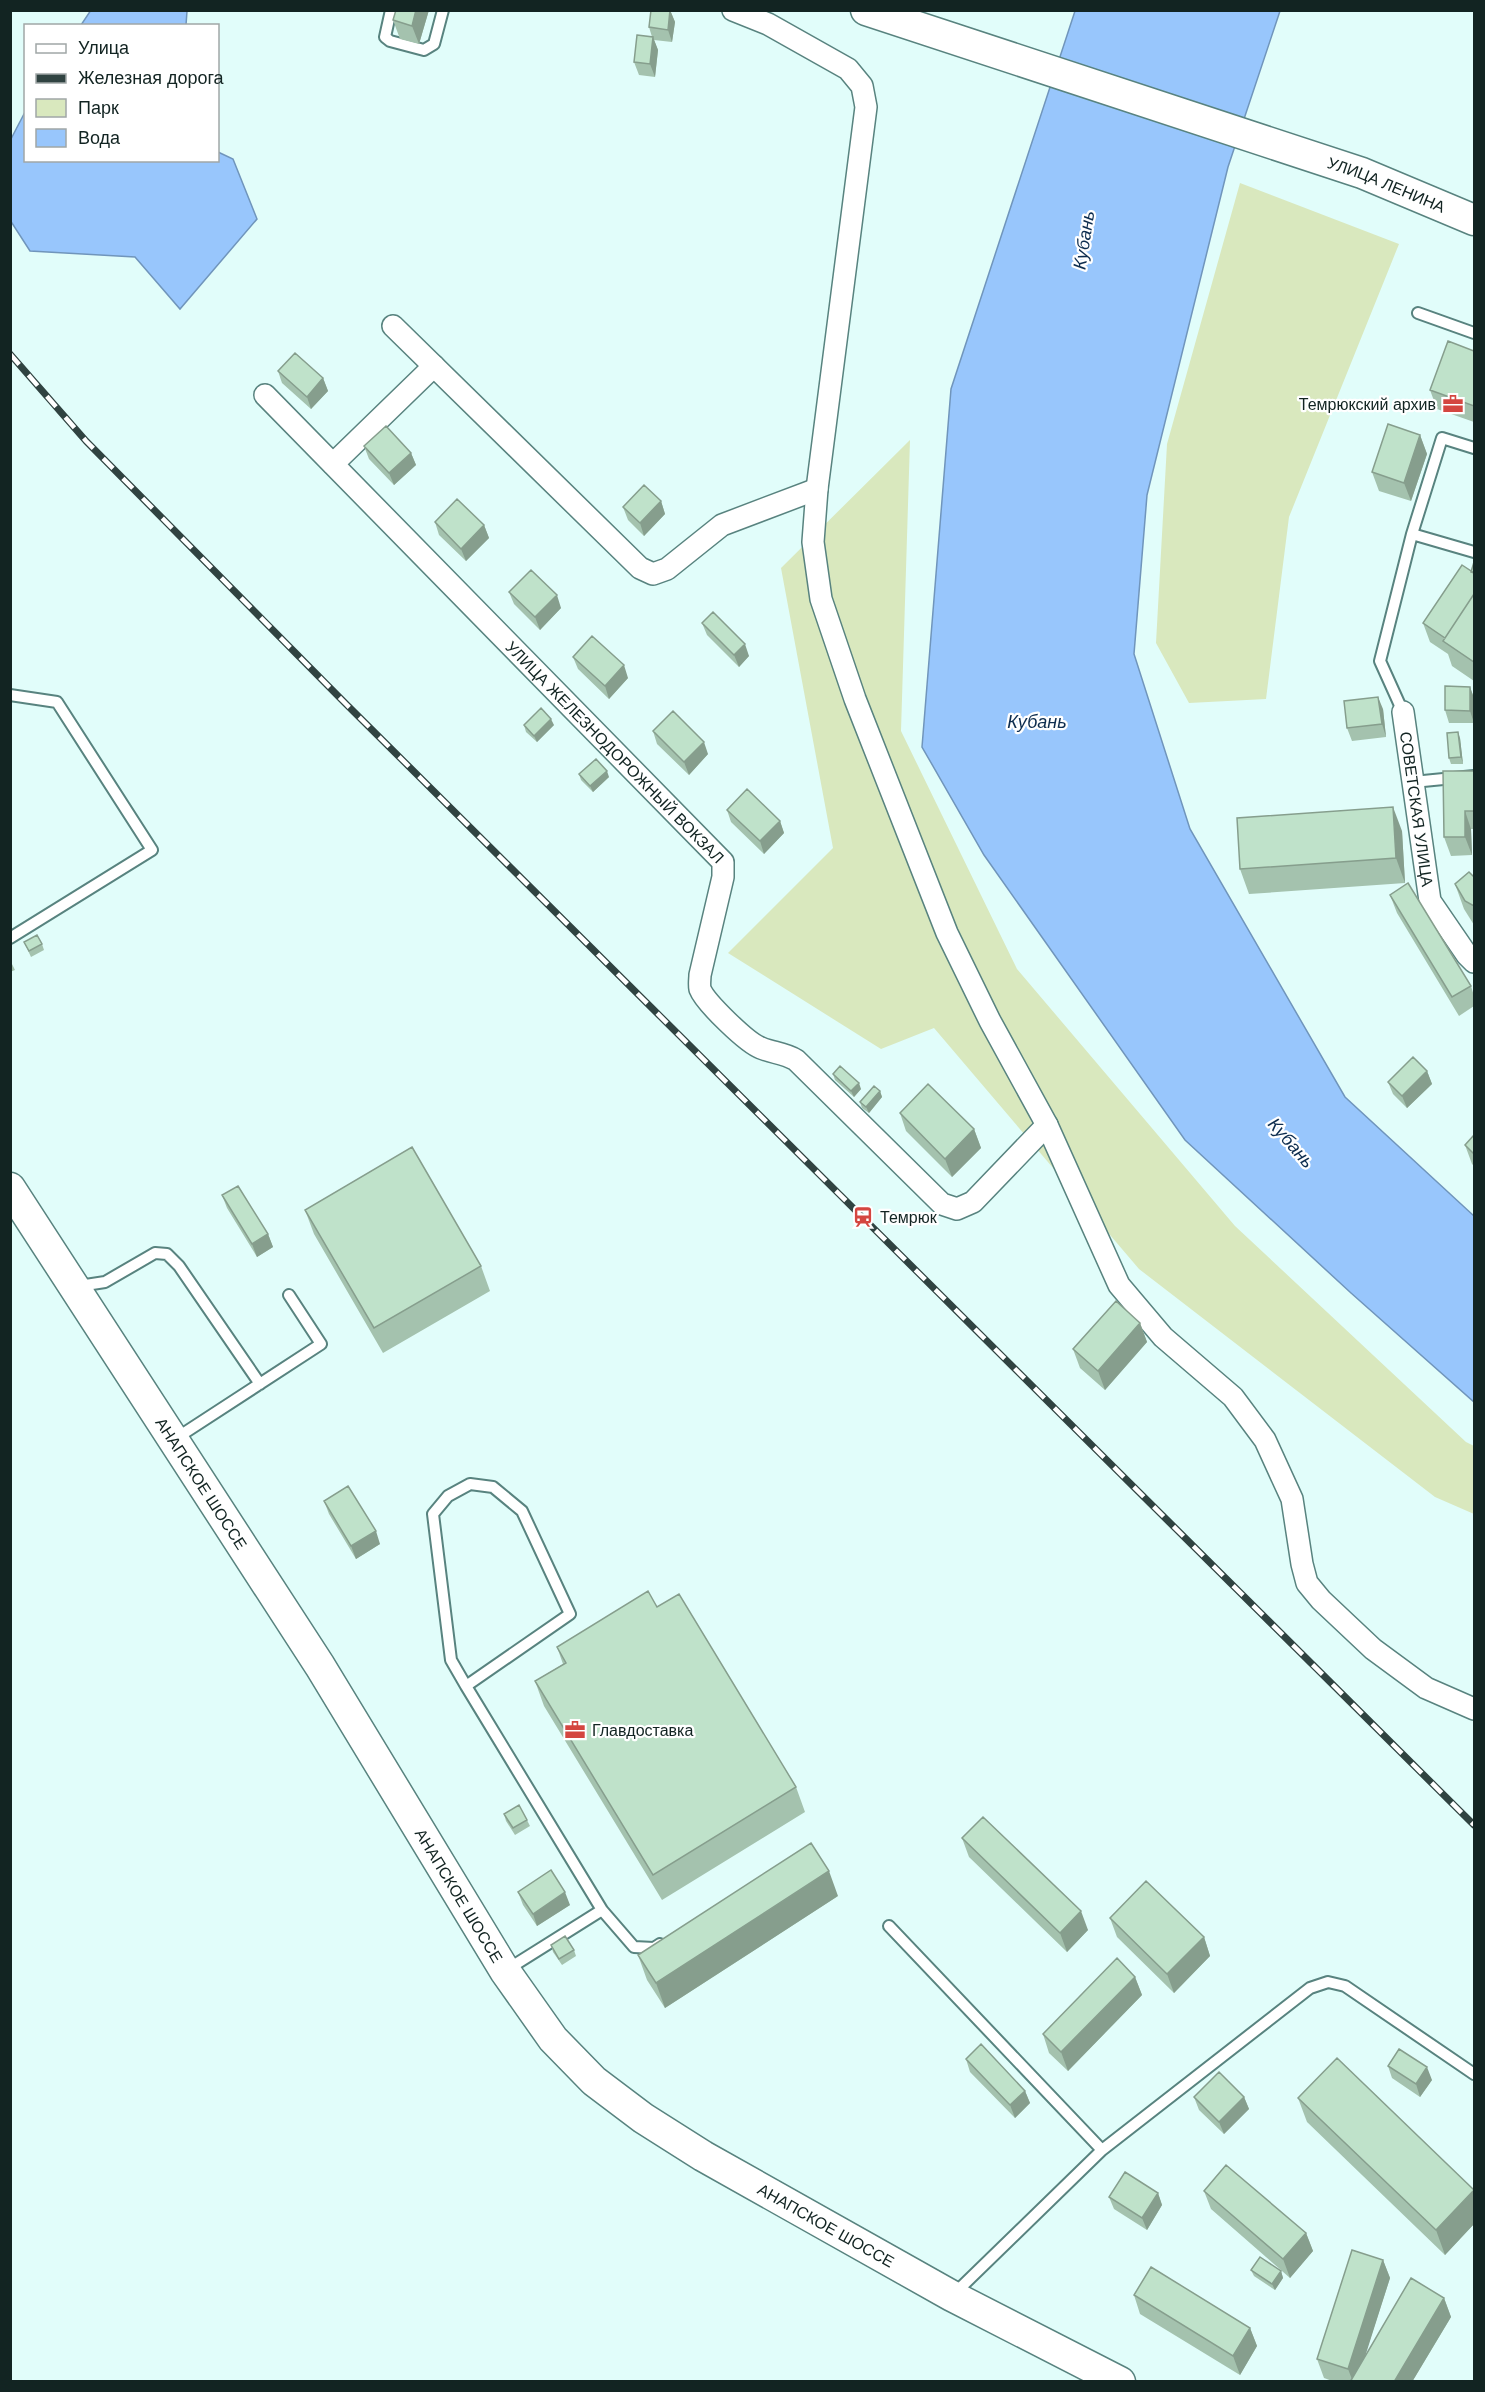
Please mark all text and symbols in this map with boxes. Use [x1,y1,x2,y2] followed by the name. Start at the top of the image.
[24,24,219,162] legend
[78,38,130,58] text: Улица
[78,68,225,88] text: Железная дорога
[78,98,119,118] text: Парк
[78,128,121,148] text: Вода
[1325,154,1448,216] street label: УЛИЦА ЛЕНИНА
[1069,209,1099,271] water label: Кубань
[1441,392,1465,416] office icon: Темрюкский архив
[1299,396,1436,413] place label: Темрюкский архив
[503,638,727,866] street label: УЛИЦА ЖЕЛЕЗНОДОРОЖНЫЙ ВОКЗАЛ
[1007,712,1067,732] water label: Кубань
[1397,730,1436,888] street label: СОВЕТСКАЯ УЛИЦА
[1264,1114,1318,1172] water label: Кубань
[851,1205,875,1229] station icon: Темрюк
[880,1209,938,1226] place label: Темрюк
[153,1414,250,1552] street label: АНАПСКОЕ ШОССЕ
[563,1718,587,1742] office icon: Главдоставка
[592,1722,693,1739] place label: Главдоставка
[412,1825,506,1965] street label: АНАПСКОЕ ШОССЕ
[755,2180,897,2270] street label: АНАПСКОЕ ШОССЕ

